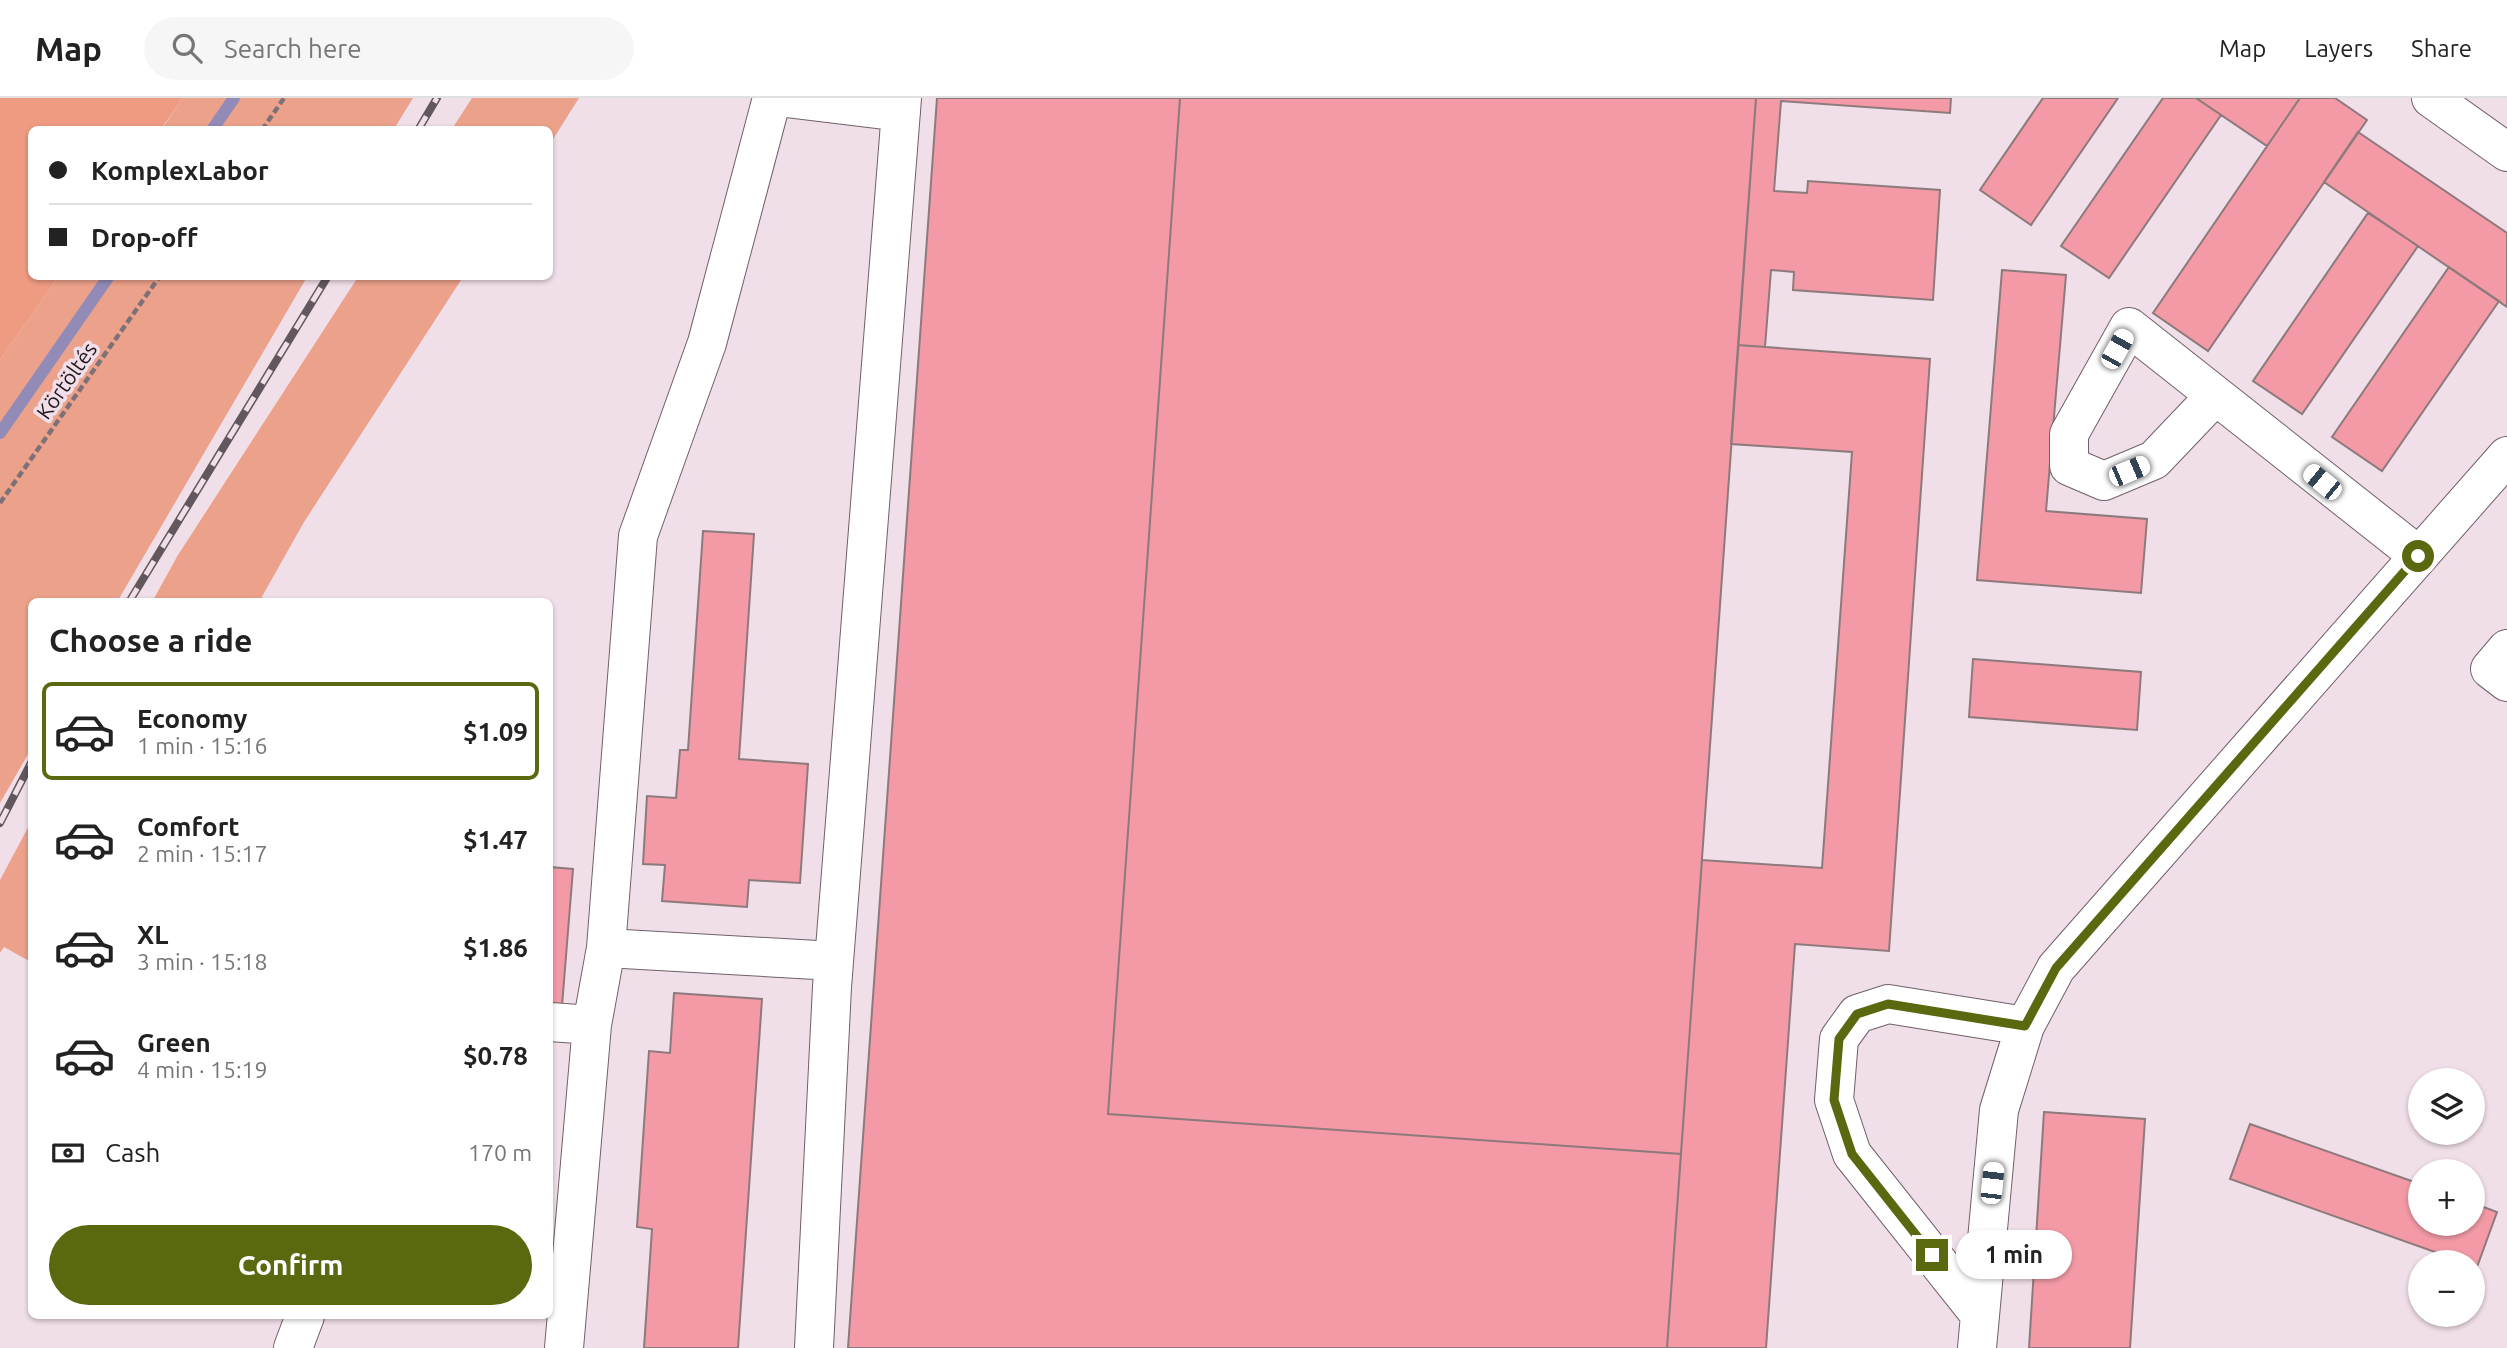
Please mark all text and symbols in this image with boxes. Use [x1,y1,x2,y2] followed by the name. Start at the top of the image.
[144,17,634,80] search box
[168,29,206,67] icon: search
[35,30,102,67] text: Map
[224,34,362,63] text: Search here
[2219,35,2266,62] text: Map
[2304,35,2373,62] text: Layers
[2411,35,2472,62] text: Share
[91,156,269,185] text: KomplexLabor
[91,223,198,252] text: Drop-off
[2098,326,2137,372] car
[31,338,101,423] street label: Körtöltés
[2106,453,2153,489] car
[2300,461,2345,503] car
[2402,540,2434,572] route start
[49,622,252,658] text: Choose a ride
[53,700,116,763] icon: car
[137,704,247,733] text: Economy
[463,717,528,746] text: $1.09
[137,733,268,758] text: 1 min · 15:16
[53,808,116,871] icon: car
[137,812,240,841] text: Comfort
[463,825,528,854] text: $1.47
[137,841,268,866] text: 2 min · 15:17
[53,916,116,979] icon: car
[137,920,168,949] text: XL
[463,933,528,962] text: $1.86
[137,949,268,974] text: 3 min · 15:18
[53,1024,116,1087] icon: car
[137,1028,211,1057] text: Green
[463,1041,528,1070] text: $0.78
[137,1057,268,1082] text: 4 min · 15:19
[2408,1068,2485,1327] map controls
[2408,1068,2485,1145] button: layers
[49,1134,87,1172] icon: cash
[105,1138,160,1167] text: Cash
[468,1140,532,1165] text: 170 m
[2408,1159,2485,1236] button: +
[1980,1161,2005,1205] car
[49,1225,532,1305] button: Confirm
[1956,1230,2072,1280] callout: 1 min
[1916,1239,1948,1271] route end
[1985,1242,2043,1267] text: 1 min
[2408,1250,2485,1327] button: −

